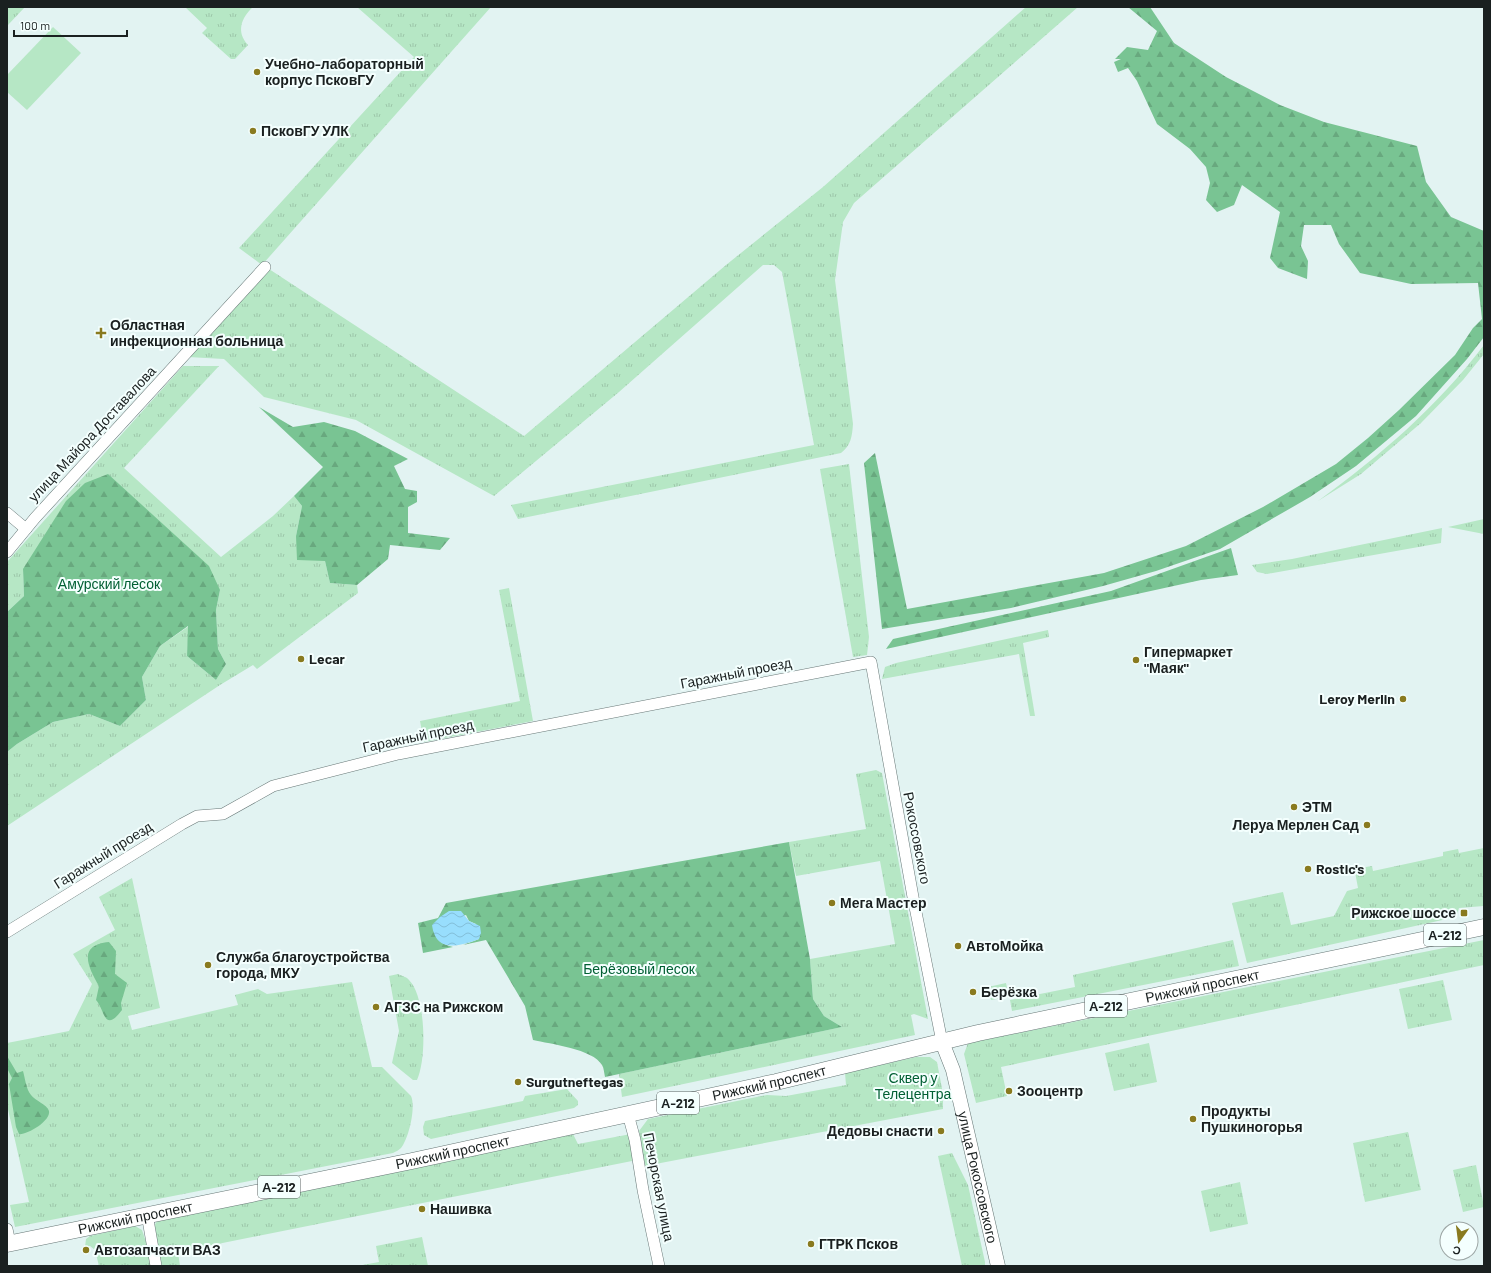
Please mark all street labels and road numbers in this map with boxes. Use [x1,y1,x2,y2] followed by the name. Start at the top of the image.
[24,362,159,505] street label: улица Майора Доставалова
[679,653,793,692] street label: Гаражный проезд
[361,715,475,756] street label: Гаражный проезд
[900,790,935,886] street label: Рокоссовского
[50,817,155,892] street label: Гаражный проезд
[1424,924,1466,946] road number: А-212
[1144,965,1262,1006] street label: Рижский проспект
[1085,995,1127,1017] road number: А-212
[710,1061,828,1104] street label: Рижский проспект
[657,1092,699,1114] road number: А-212
[955,1109,1002,1245] street label: улица Рокоссовского
[394,1131,512,1172] street label: Рижский проспект
[641,1131,678,1243] street label: Печорская улица
[258,1176,300,1198] road number: А-212
[76,1197,195,1237] street label: Рижский проспект

